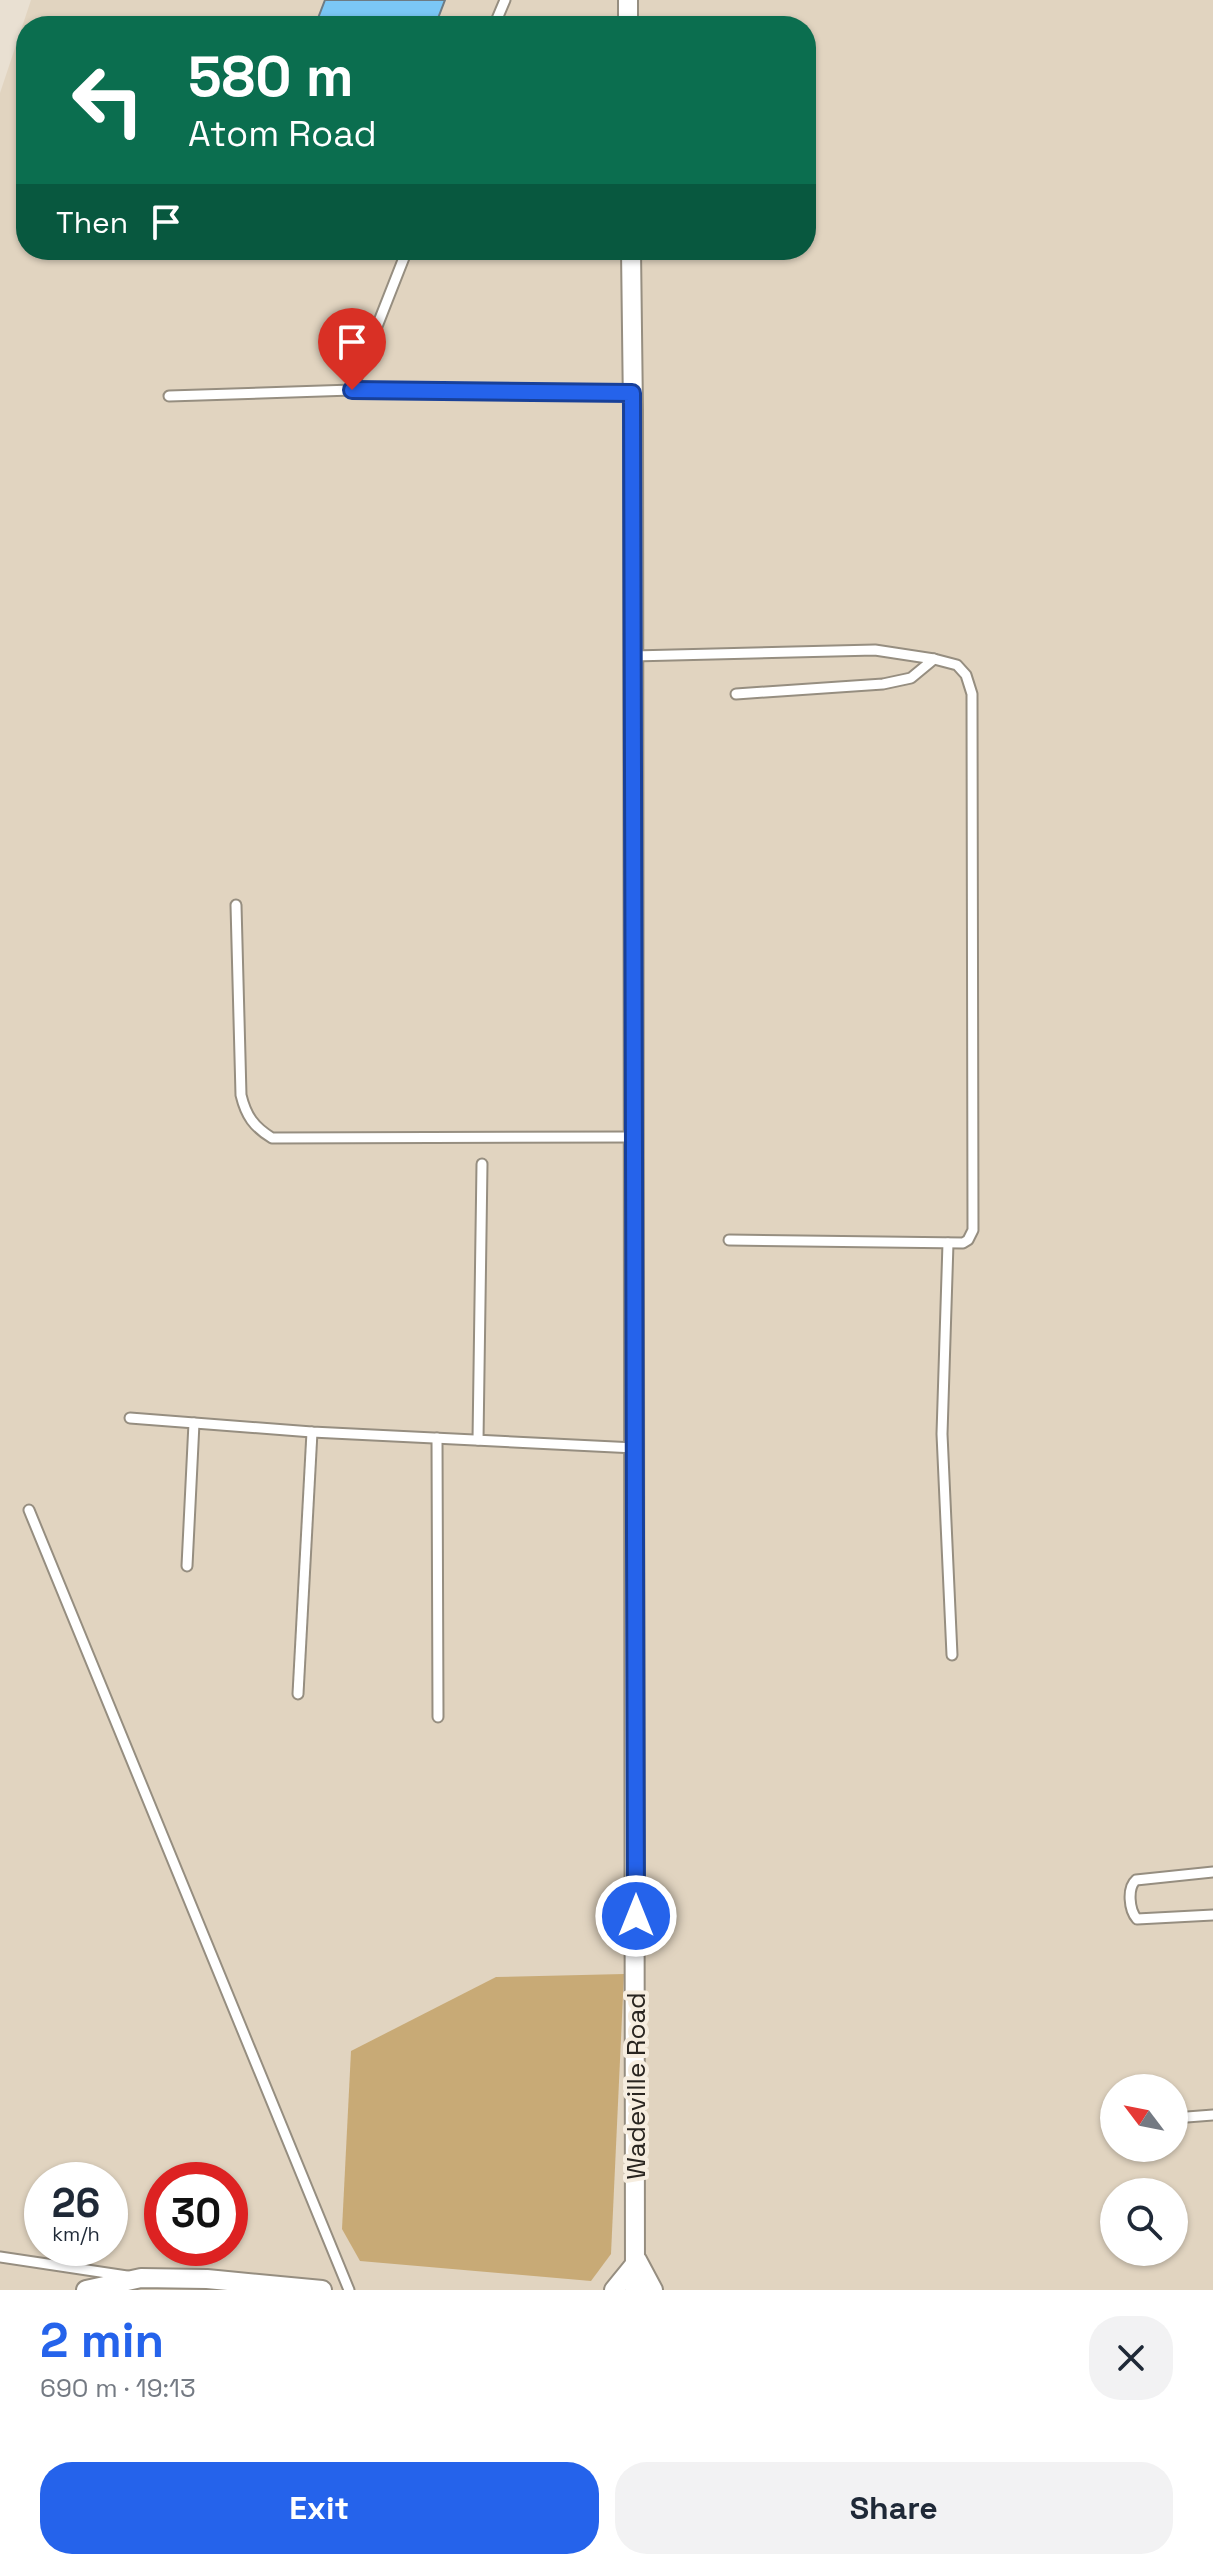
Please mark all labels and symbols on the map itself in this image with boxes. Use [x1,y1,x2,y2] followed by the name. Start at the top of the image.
[318,308,386,390] pin
[594,1874,678,1958] position arrow
[619,1992,653,2180] street label: Wadeville Road
[1100,2074,1188,2162] north arrow
[144,2162,248,2266] speed limit sign: 30

